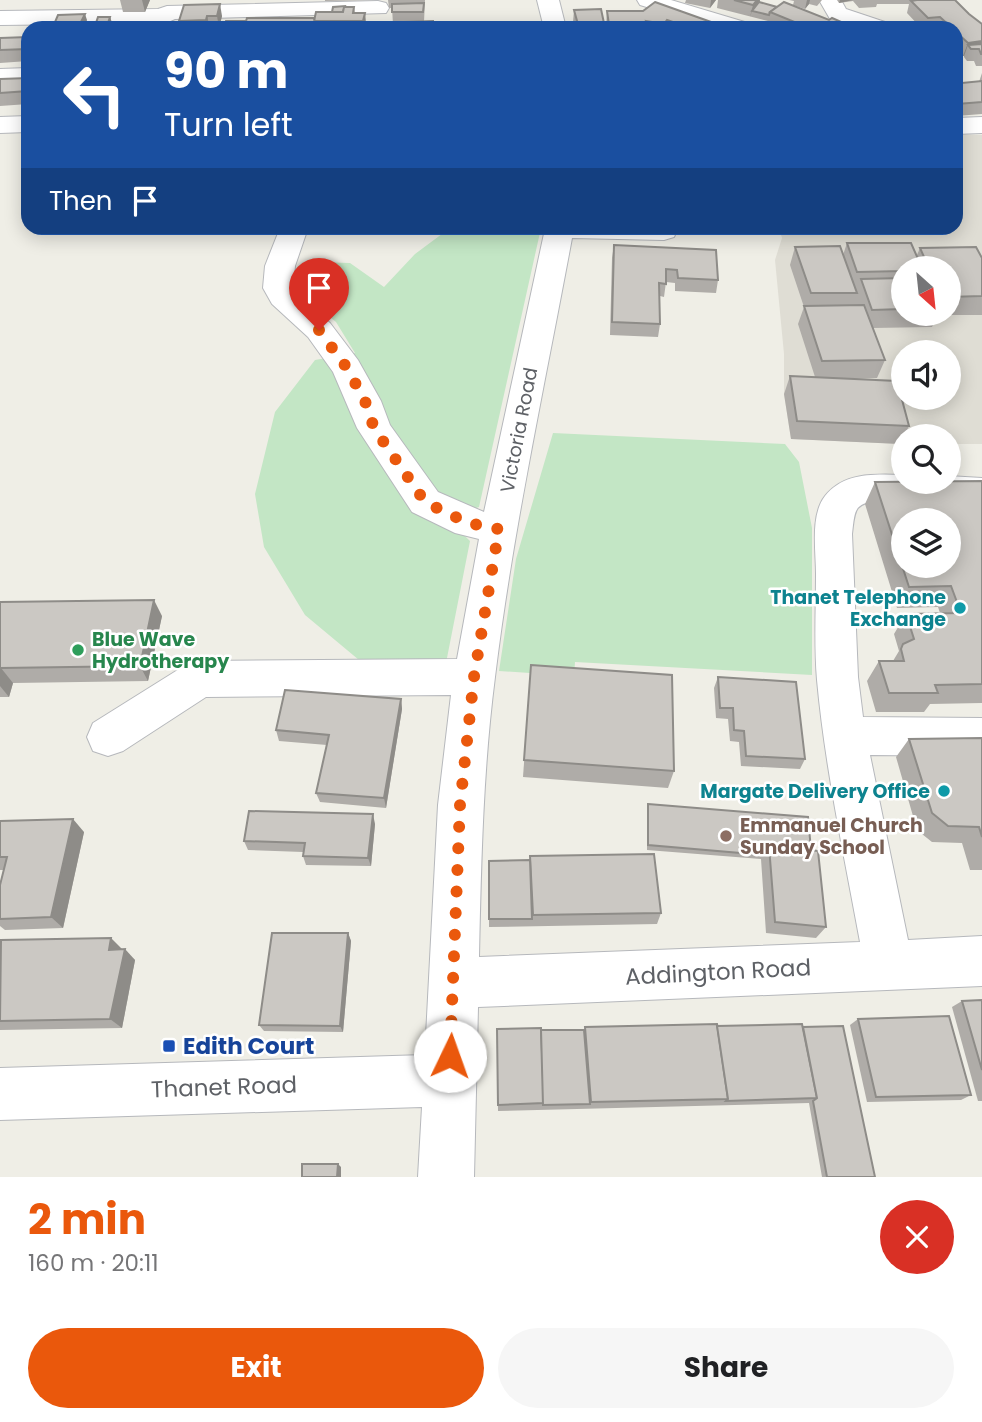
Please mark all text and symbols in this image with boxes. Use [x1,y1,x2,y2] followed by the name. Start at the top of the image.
[164,37,288,105] text: 90 m
[49,49,140,140] icon: left
[164,102,293,147] text: Turn left
[126,182,164,220] icon: arrive
[49,183,112,219] text: Then
[891,256,961,326] north arrow
[891,256,961,578] map controls
[289,258,349,330] pin
[300,269,338,307] icon: arrive
[891,340,961,410] button: sound
[494,365,544,495] street label: Victoria Road
[891,424,961,494] button: search
[891,508,961,578] button: layers
[770,584,946,633] place label: Thanet Telephone Exchange
[952,600,968,616] marker: Thanet Telephone Exchange
[92,626,230,675] place label: Blue Wave Hydrotherapy
[70,642,86,658] marker: Blue Wave Hydrotherapy
[700,778,930,805] place label: Margate Delivery Office
[936,783,952,799] marker: Margate Delivery Office
[740,812,923,861] place label: Emmanuel Church Sunday School
[718,828,734,844] marker: Emmanuel Church Sunday School
[624,951,812,993] street label: Addington Road
[413,1019,487,1093] position arrow
[183,1030,314,1062] place label: Edith Court
[161,1038,177,1054] marker: Edith Court
[150,1068,298,1106] street label: Thanet Road
[28,1190,146,1249] text: 2 min
[880,1200,954,1274] button: close
[28,1247,159,1279] text: 160 m · 20:11
[28,1328,484,1408] button: Exit
[498,1328,954,1408] button: Share

